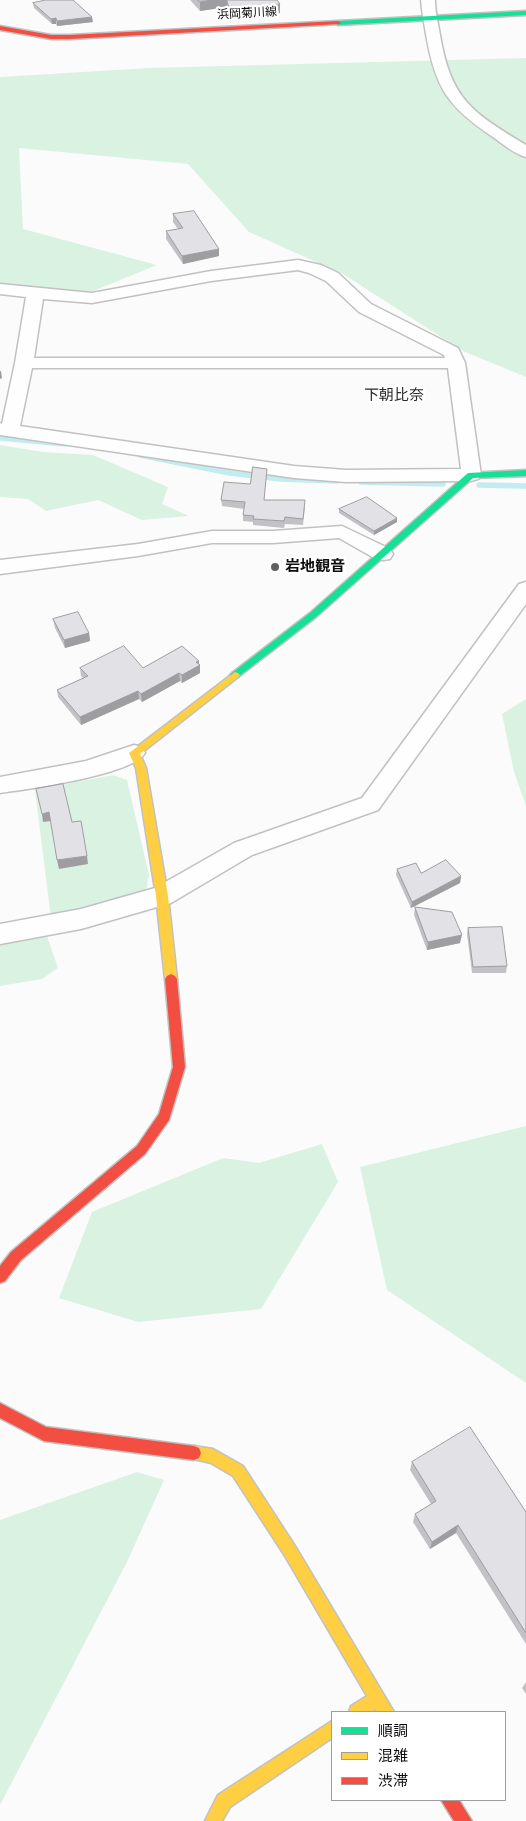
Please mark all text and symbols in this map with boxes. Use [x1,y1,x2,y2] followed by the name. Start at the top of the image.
[217,5,277,23] street label: 浜岡菊川線
[364,387,424,405] district label: 下朝比奈
[285,558,345,576] place label: 岩地観音
[269,561,281,573] marker: 岩地観音
[331,1711,506,1801] legend
[378,1719,408,1742] text: 順調
[378,1744,408,1767] text: 混雑
[378,1769,408,1792] text: 渋滞

